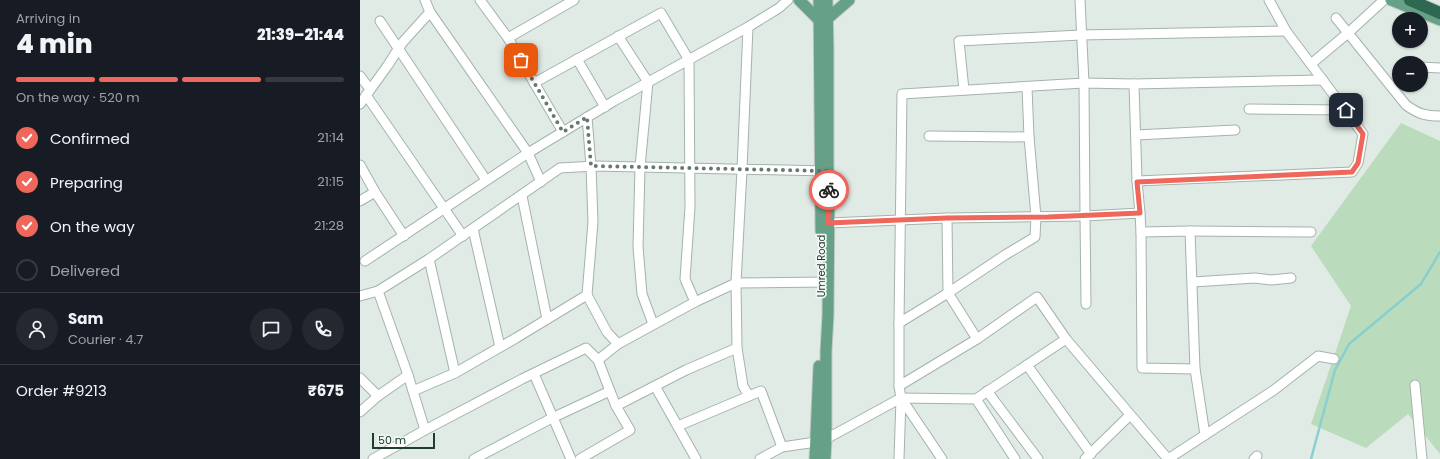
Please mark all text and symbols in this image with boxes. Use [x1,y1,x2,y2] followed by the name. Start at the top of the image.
[16,9,80,28] text: Arriving in
[1392,12,1428,92] map controls
[1392,12,1428,48] button: +
[257,24,344,45] text: 21:39–21:44
[16,26,93,62] text: 4 min
[504,43,538,77] pin
[510,49,532,71] icon: bag
[1392,56,1428,92] button: −
[16,88,140,107] text: On the way · 520 m
[1329,93,1363,127] pin
[1335,99,1357,121] icon: home
[16,127,38,149] icon: check
[50,128,130,149] text: Confirmed
[317,128,344,147] text: 21:14
[809,170,849,210] courier
[16,171,38,193] icon: check
[50,172,123,193] text: Preparing
[317,172,344,191] text: 21:15
[818,179,840,201] icon: bike
[16,215,38,237] icon: check
[50,216,135,237] text: On the way
[314,216,344,235] text: 21:28
[814,235,829,297] street label: Umred Road
[50,260,120,281] text: Delivered
[16,308,58,350] button: person
[68,308,103,329] text: Sam
[250,308,292,350] button: chat
[302,308,344,350] button: phone
[68,330,143,349] text: Courier · 4.7
[16,380,107,401] text: Order #9213
[308,380,344,401] text: ₹675
[372,431,435,450] scale bar
[378,432,406,448] text: 50 m

